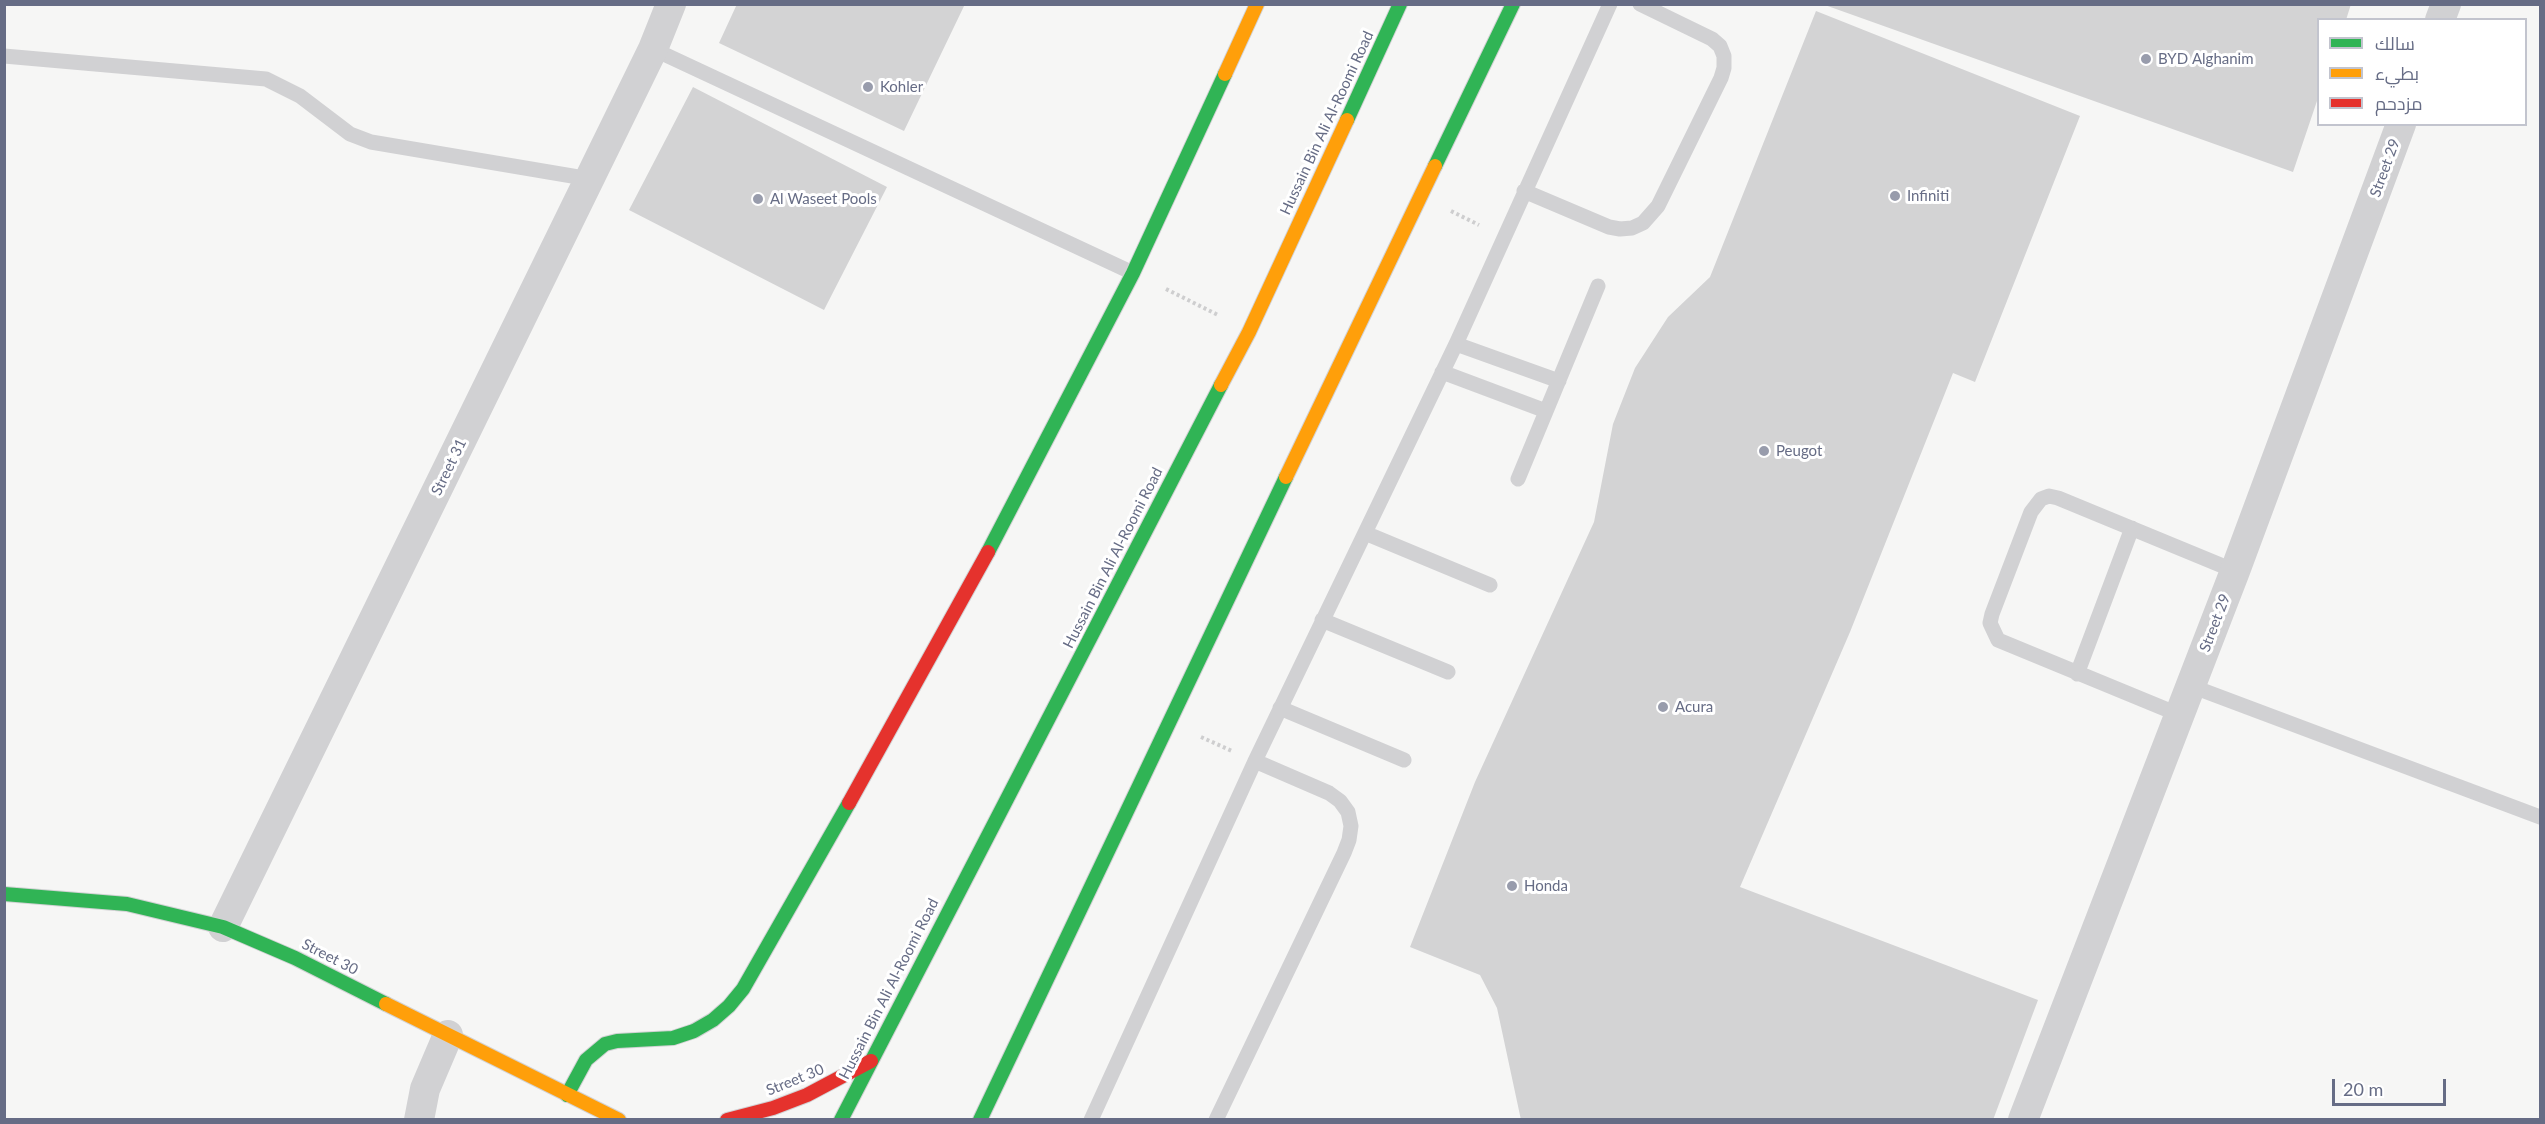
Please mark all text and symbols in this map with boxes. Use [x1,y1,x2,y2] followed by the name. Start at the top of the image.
[2317,18,2527,126] legend
[1276,28,1378,218] street label: Hussain Bin Ali Al-Roomi Road
[2375,32,2415,54] text: سالك
[2158,50,2254,68] place label: BYD Alghanim
[2139,52,2153,66] marker: BYD Alghanim
[2375,62,2419,84] text: بطيء
[880,78,923,96] place label: Kohler
[861,80,875,94] marker: Kohler
[2375,92,2423,114] text: مزدحم
[2366,136,2404,200] street label: Street 29
[1907,187,1949,205] place label: Infiniti
[1888,189,1902,203] marker: Infiniti
[770,190,877,208] place label: Al Waseet Pools
[751,192,765,206] marker: Al Waseet Pools
[428,436,470,498] street label: Street 31
[1776,442,1822,460] place label: Peugot
[1757,444,1771,458] marker: Peugot
[1059,465,1167,651] street label: Hussain Bin Ali Al-Roomi Road
[2196,591,2234,655] street label: Street 29
[1675,698,1713,716] place label: Acura
[1656,700,1670,714] marker: Acura
[1524,877,1568,895] place label: Honda
[1505,879,1519,893] marker: Honda
[835,896,943,1082] street label: Hussain Bin Ali Al-Roomi Road
[299,935,361,979] street label: Street 30
[763,1060,827,1100] street label: Street 30
[2335,1067,2449,1105] scale bar
[2343,1078,2383,1100] text: 20 m

